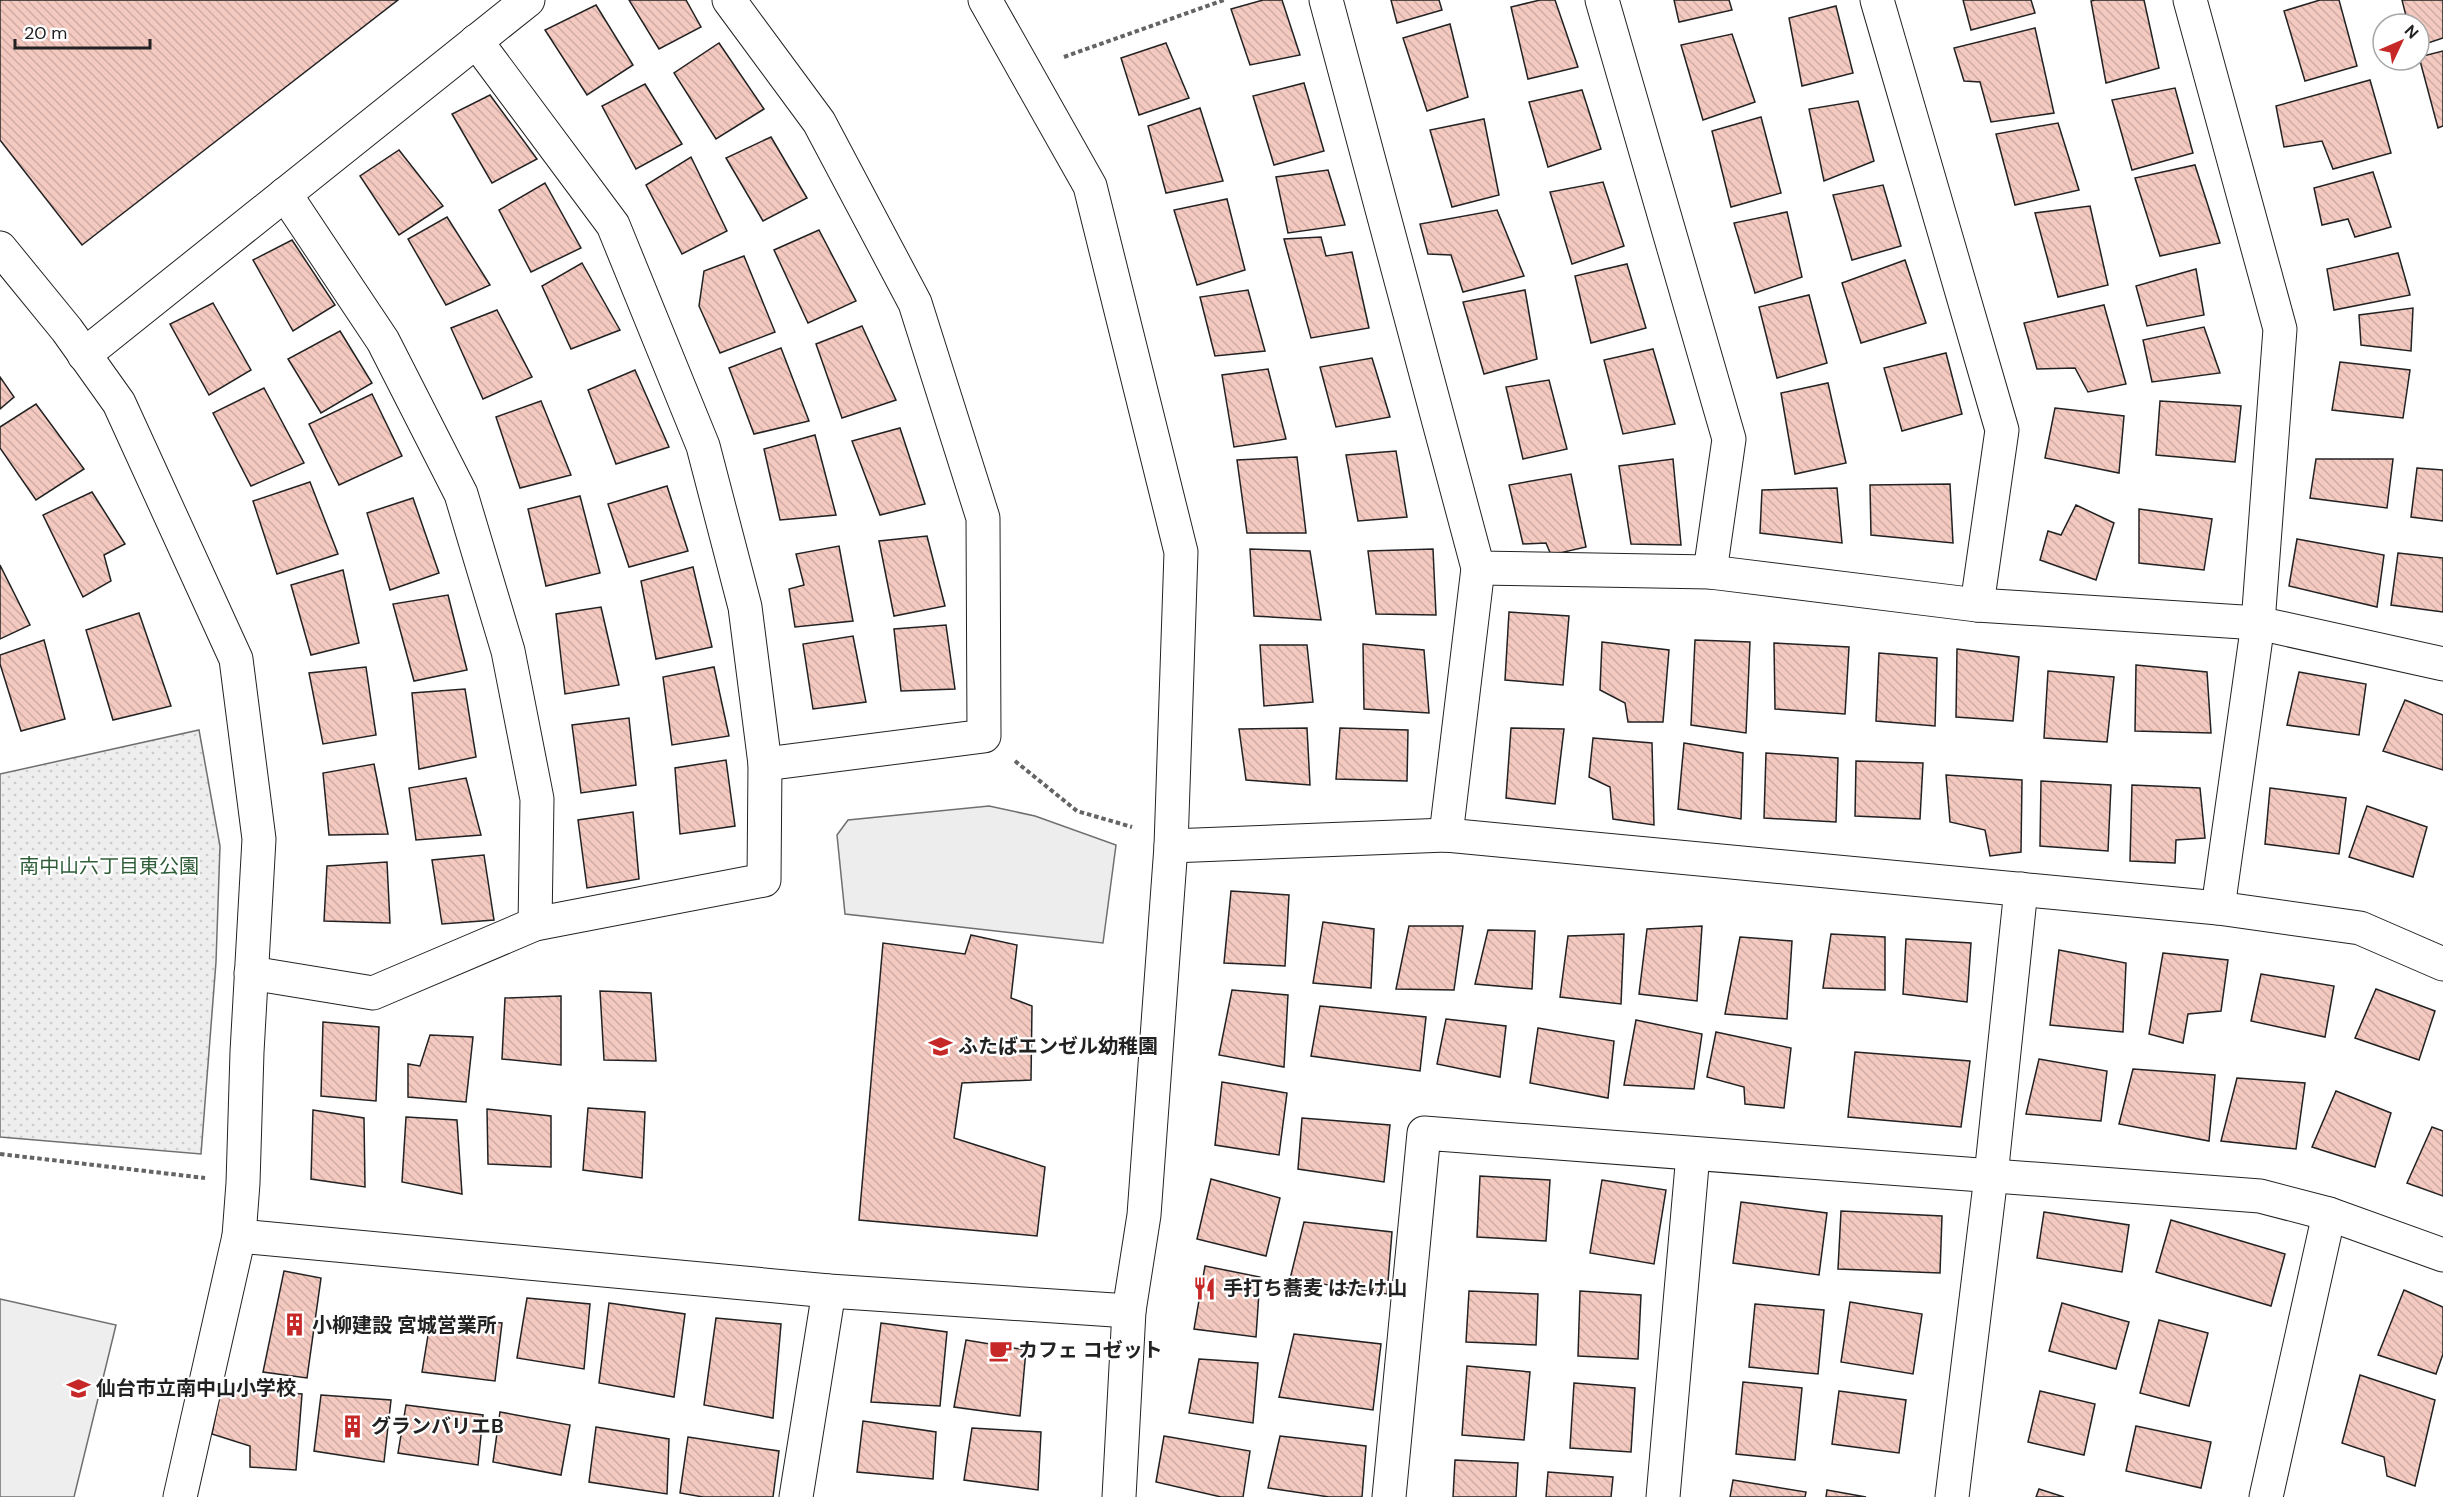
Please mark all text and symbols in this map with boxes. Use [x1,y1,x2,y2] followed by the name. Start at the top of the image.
[15,12,150,50] scale bar
[2371,12,2431,72] north arrow
[2400,20,2423,43] text: N
[24,21,67,45] text: 20 m
[19,853,199,879] park label: 南中山六丁目東公園
[927,1033,953,1059] school or university icon: ふたばエンゼル幼稚園
[958,1033,1158,1059] place label: ふたばエンゼル幼稚園
[1192,1275,1218,1301] restaurant icon: 手打ち蕎麦 はたけ山
[1223,1275,1407,1301] place label: 手打ち蕎麦 はたけ山
[281,1312,307,1338] building icon: 小柳建設 宮城営業所
[312,1312,497,1338] place label: 小柳建設 宮城営業所
[987,1337,1013,1363] cafe icon: カフェ コゼット
[1018,1337,1163,1363] place label: カフェ コゼット
[65,1375,91,1401] school or university icon: 仙台市立南中山小学校
[96,1375,296,1401] place label: 仙台市立南中山小学校
[340,1413,366,1439] building icon: グランバリエB
[371,1413,504,1439] place label: グランバリエB

